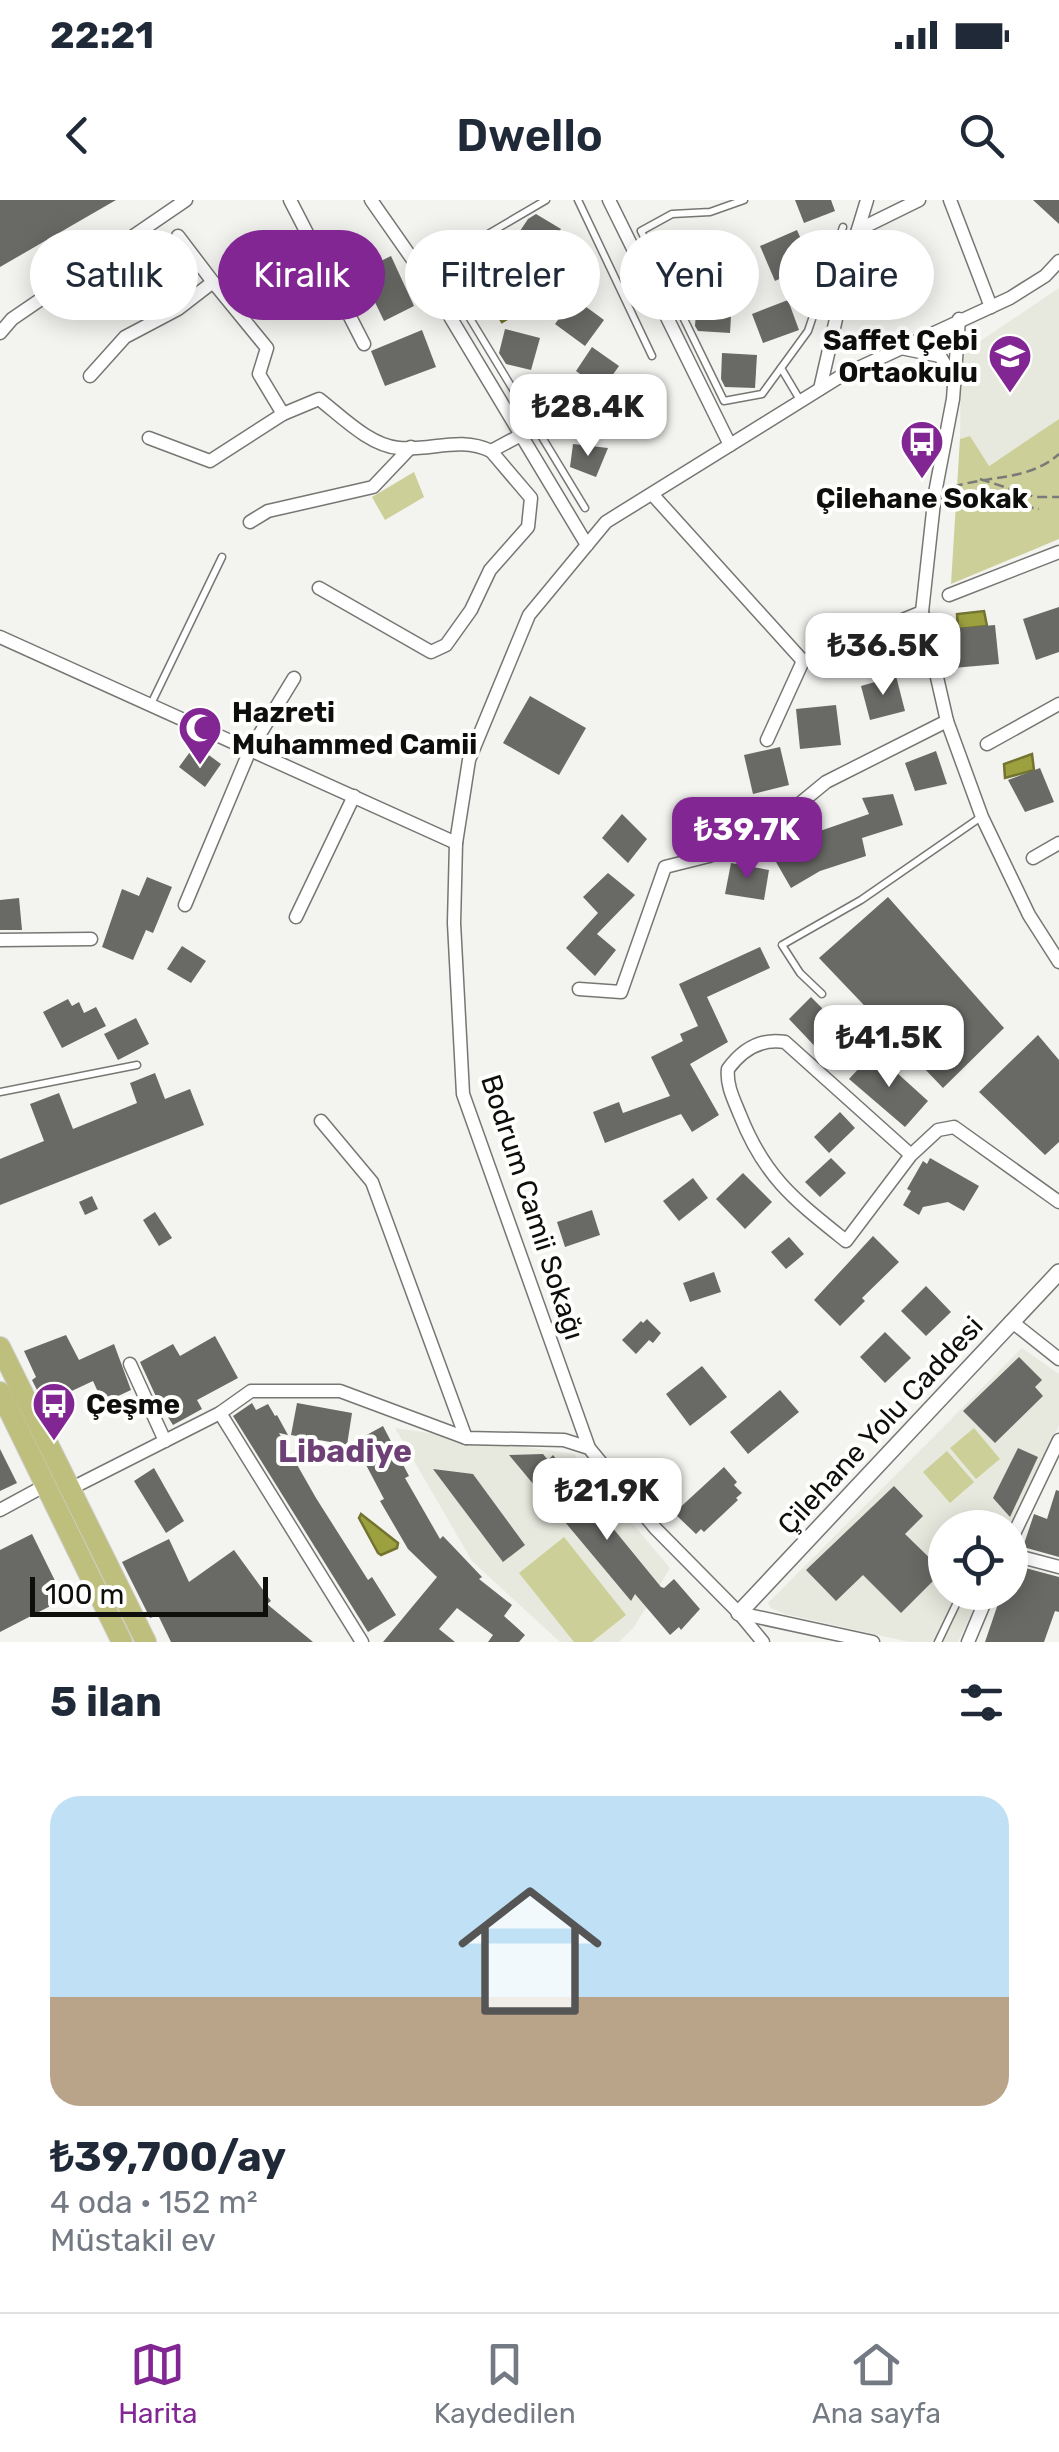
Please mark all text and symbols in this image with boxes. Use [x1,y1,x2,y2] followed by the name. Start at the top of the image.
[50,12,154,58] text: 22:21
[50,108,105,163] icon: back
[954,108,1009,163] icon: search
[456,109,603,162] text: Dwello
[30,230,198,320] chip: Satılık
[218,230,385,320] chip: Kiralık
[405,230,600,320] chip: Filtreler
[620,230,759,320] chip: Yeni
[779,230,934,320] chip: Daire
[823,324,978,389] place label: Saffet Çebi Ortaokulu
[987,333,1033,394] school or university icon: Saffet Çebi Ortaokulu
[507,374,669,459] pin: ₺28.4K
[532,387,644,425] text: ₺28.4K
[899,419,945,480] bus stop icon: Çilehane Sokak
[816,482,1029,515] place label: Çilehane Sokak
[802,613,964,698] pin: ₺36.5K
[827,626,939,664] text: ₺36.5K
[232,696,477,761] place label: Hazreti Muhammed Camii
[177,705,223,766] mosque icon: Hazreti Muhammed Camii
[666,797,828,882] pin: ₺39.7K
[694,810,800,848] text: ₺39.7K
[808,1005,970,1090] pin: ₺41.5K
[836,1018,942,1056] text: ₺41.5K
[474,1070,591,1344] street label: Bodrum Camii Sokağı
[771,1310,990,1541] street label: Çilehane Yolu Caddesi
[31,1381,77,1442] bus stop icon: Çeşme
[86,1388,180,1421] place label: Çeşme
[278,1432,412,1470] district label: Libadiye
[526,1458,688,1543] pin: ₺21.9K
[555,1471,659,1509] text: ₺21.9K
[928,1510,1028,1610] map controls
[928,1510,1028,1610] button: locate
[30,1572,268,1616] scale bar
[45,1578,124,1611] text: 100 m
[954,1675,1009,1730] icon: filters
[50,1677,162,1727] text: 5 ilan
[440,1861,620,2041] icon: home
[50,2132,286,2182] text: ₺39,700/ay
[50,2183,258,2221] text: 4 oda · 152 m²
[50,2221,216,2259] text: Müstakil ev
[118,2337,197,2430] tab: Harita
[434,2337,576,2430] tab: Kaydedilen
[812,2337,941,2430] tab: Ana sayfa

